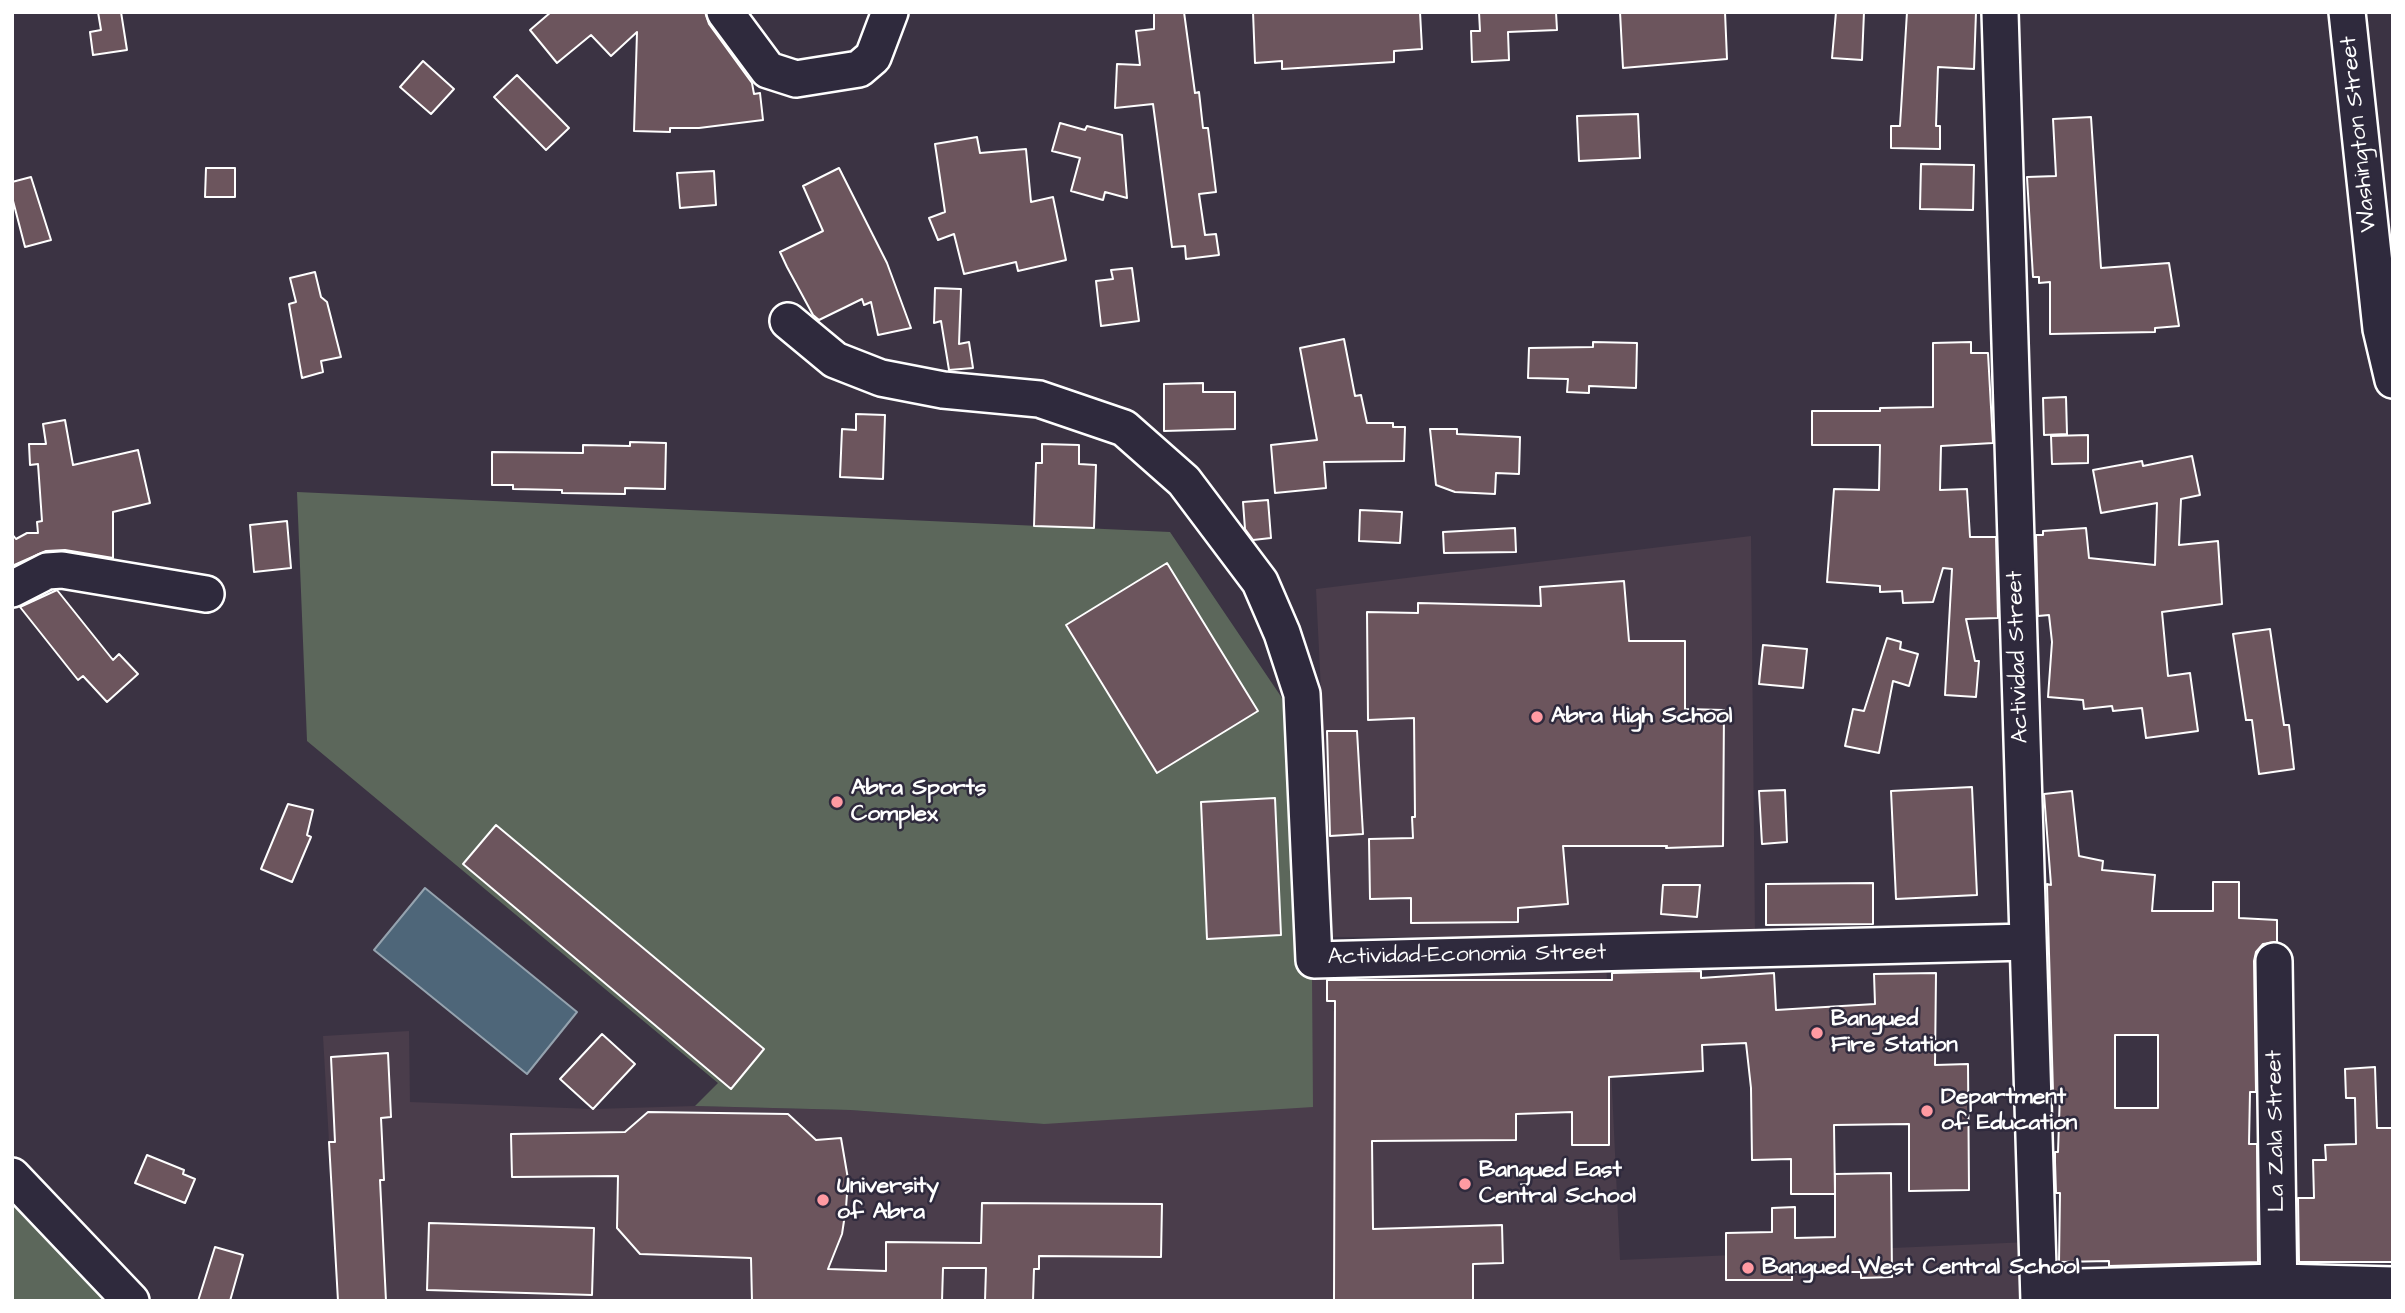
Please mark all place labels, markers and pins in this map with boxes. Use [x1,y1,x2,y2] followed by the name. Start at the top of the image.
[1551,703,1732,731] place label: Abra High School
[1529,709,1545,725] marker: Abra High School
[851,775,986,829] place label: Abra Sports Complex
[829,794,845,810] marker: Abra Sports Complex
[1831,1006,1958,1060] place label: Bangued Fire Station
[1809,1025,1825,1041] marker: Bangued Fire Station
[1941,1084,2077,1138] place label: Department of Education
[1919,1103,1935,1119] marker: Department of Education
[1479,1157,1636,1211] place label: Bangued East Central School
[837,1173,939,1227] place label: University of Abra
[1457,1176,1473,1192] marker: Bangued East Central School
[815,1192,831,1208] marker: University of Abra
[1762,1254,2080,1282] place label: Bangued West Central School
[1740,1260,1756,1276] marker: Bangued West Central School

